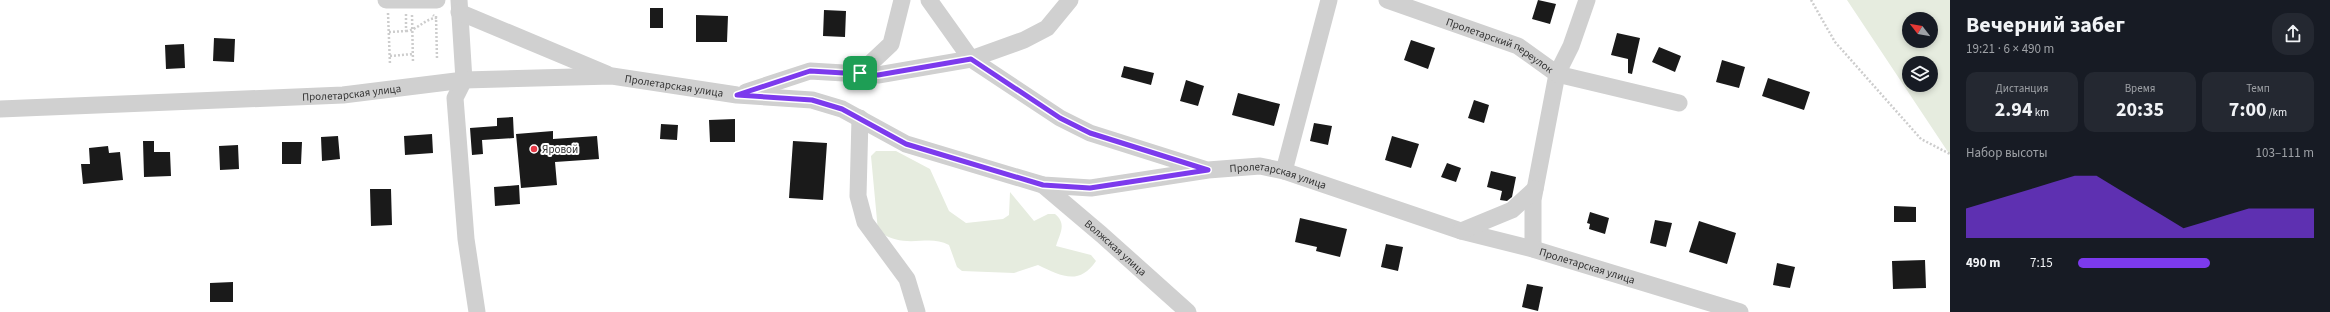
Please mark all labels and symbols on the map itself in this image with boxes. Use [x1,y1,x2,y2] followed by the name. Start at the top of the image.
[1902,12,1938,48] north arrow
[1444,14,1557,77] street label: Пролетарский переулок
[843,56,877,90] pin
[624,71,724,100] street label: Пролетарская улица
[302,80,402,104] street label: Пролетарская улица
[542,142,578,157] place label: Яровой
[529,144,539,154] marker: Яровой
[1229,158,1329,192] street label: Пролетарская улица
[1082,216,1150,279] street label: Волжская улица
[1537,244,1637,287] street label: Пролетарская улица

